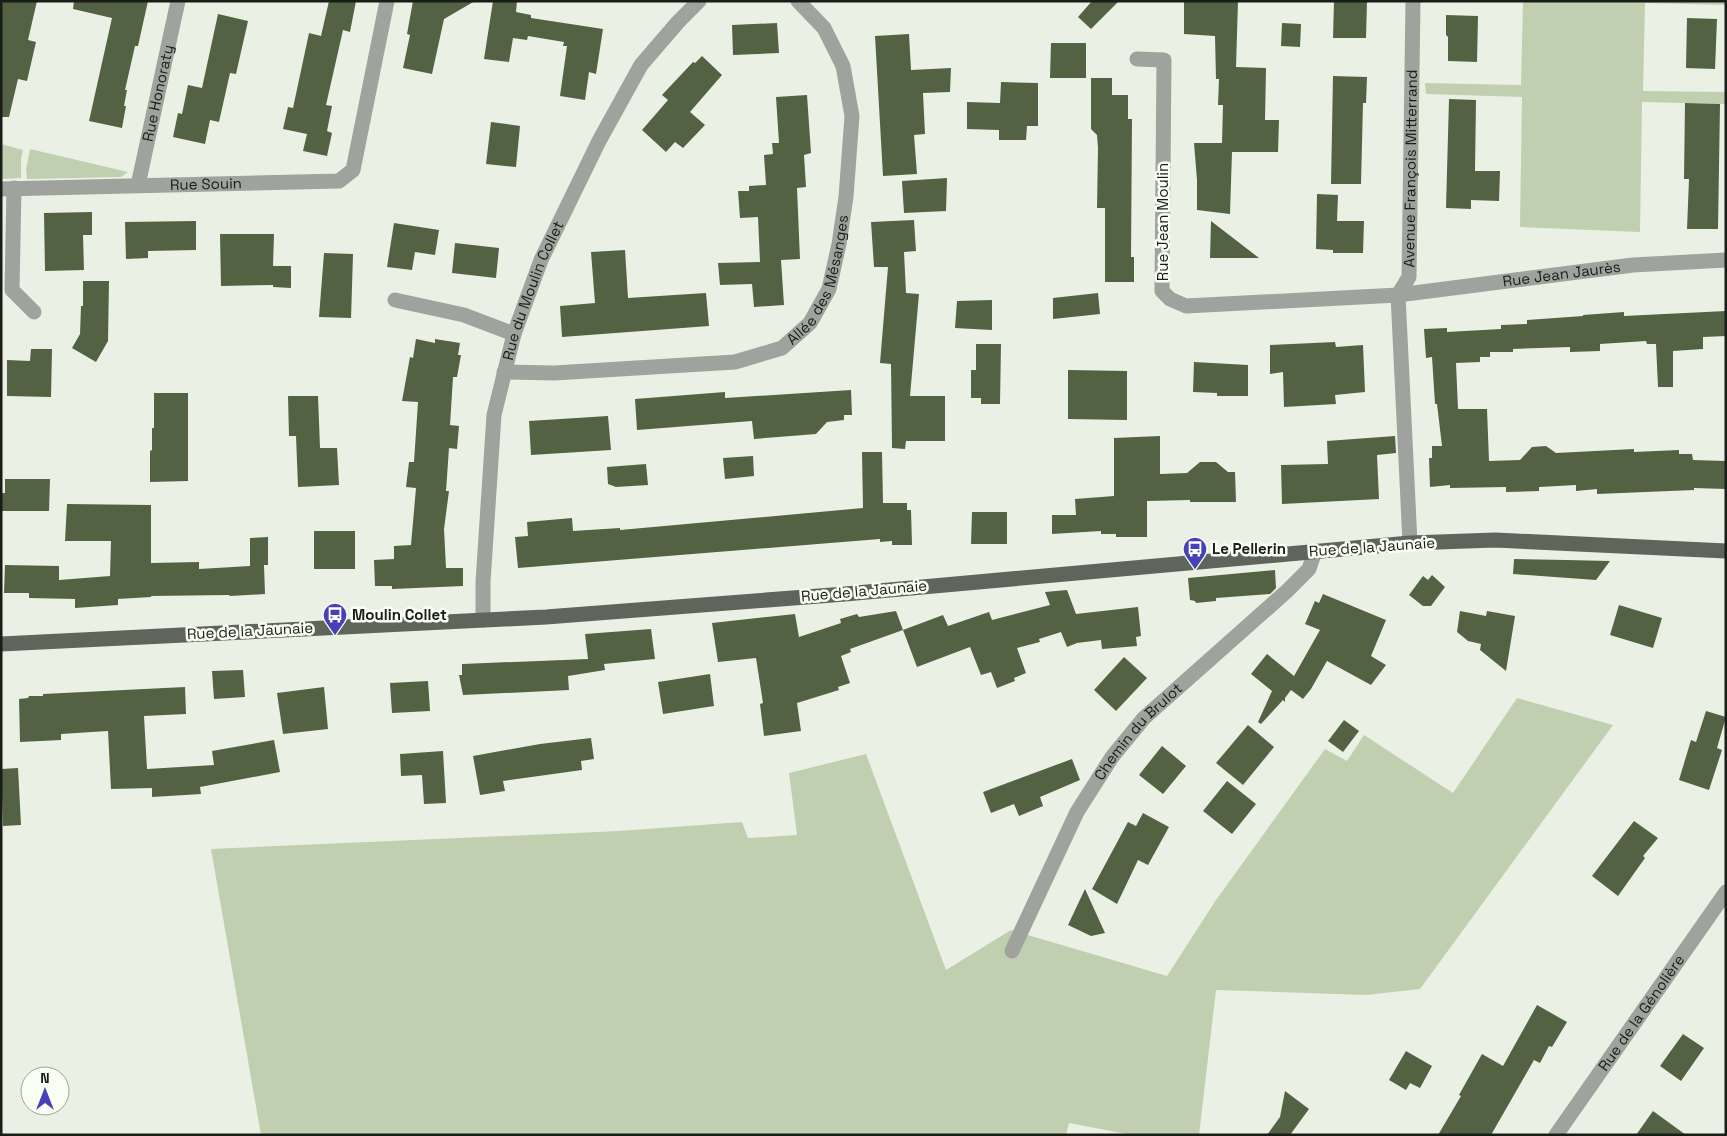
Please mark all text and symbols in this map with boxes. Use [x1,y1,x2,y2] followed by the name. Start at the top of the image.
[138,43,177,143] street label: Rue Honoraty
[1399,69,1421,267] street label: Avenue François Mitterrand
[1153,163,1172,281] street label: Rue Jean Moulin
[170,173,242,194] street label: Rue Souin
[782,213,852,349] street label: Allée des Mésanges
[498,217,568,362] street label: Rue du Moulin Collet
[1501,257,1622,291] street label: Rue Jean Jaurès
[1308,533,1436,560] street label: Rue de la Jaunaie
[1182,536,1208,570] bus stop icon: Le Pellerin
[1212,539,1286,558] place label: Le Pellerin
[800,576,928,605] street label: Rue de la Jaunaie
[322,602,348,636] bus stop icon: Moulin Collet
[352,605,447,624] place label: Moulin Collet
[186,618,314,643] street label: Rue de la Jaunaie
[1090,678,1186,784] street label: Chemin du Brulot
[1594,951,1688,1075] street label: Rue de la Génolière
[20,1066,70,1116] north arrow
[40,1069,50,1087] text: N

